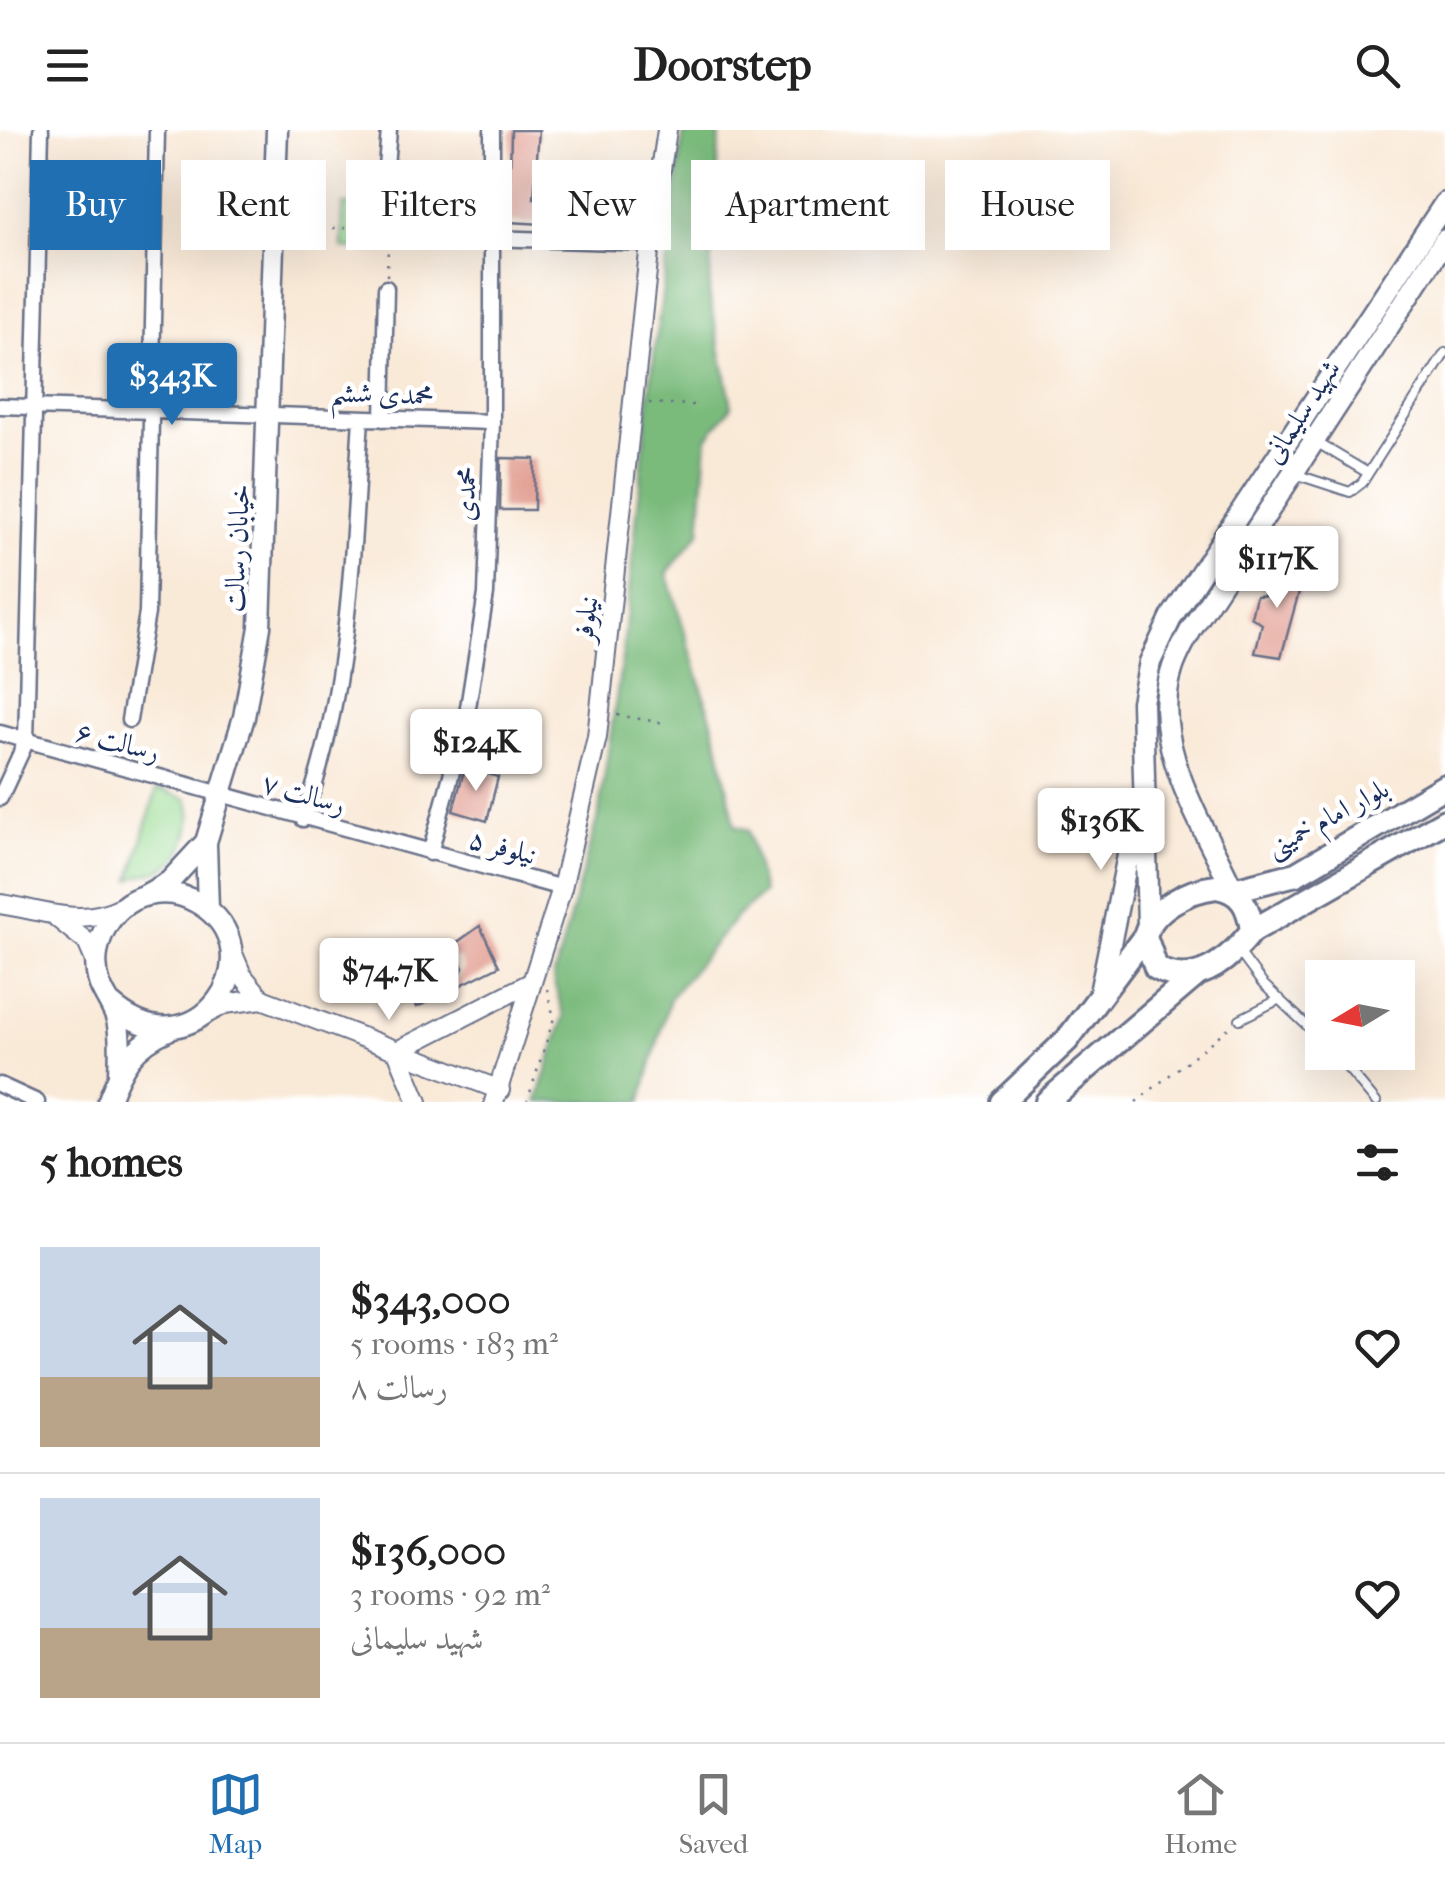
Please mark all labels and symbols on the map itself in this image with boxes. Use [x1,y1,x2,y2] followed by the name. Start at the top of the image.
[102,343,242,428] pin: $343K
[1256,353,1349,470] street label: شهید سلیمانی
[329,375,434,423] street label: محمدی ششم
[448,466,483,522] street label: محمدی
[217,483,256,613] street label: خیابان رسالت
[1207,526,1347,611] pin: $117K
[566,594,606,647] street label: نیلوفر
[406,709,546,794] pin: $124K
[72,714,163,768] street label: رسالت ۶
[258,766,350,821] street label: رسالت ۷
[1260,771,1398,871] street label: بلوار امام خمینی
[1031,788,1171,873] pin: $136K
[465,822,540,872] street label: نیلوفر ۵
[308,938,470,1023] pin: $74.7K
[1305,960,1415,1070] north arrow

